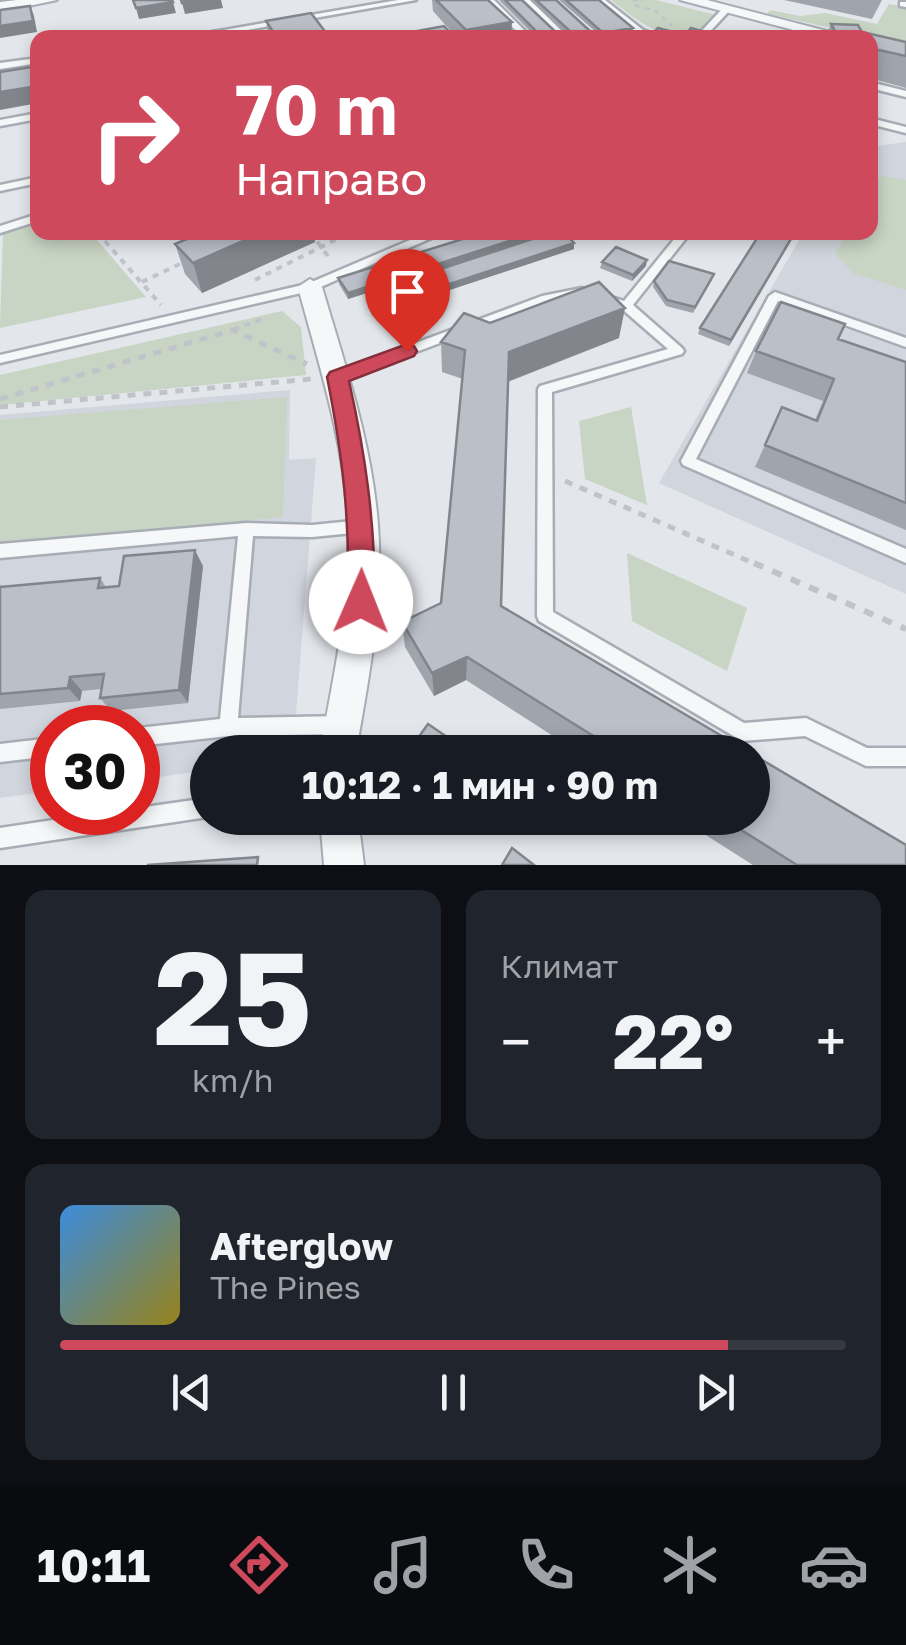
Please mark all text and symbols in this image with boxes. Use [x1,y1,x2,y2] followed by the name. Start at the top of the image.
[235,66,397,150] text: 70 m
[70,70,200,200] icon: right
[235,151,427,205] text: Направо
[365,249,450,352] pin
[380,264,435,319] icon: arrive
[309,550,413,654] position arrow
[30,705,160,835] speed limit sign: 30
[302,762,658,807] text: 10:12 · 1 мин · 90 m
[153,918,312,1074] text: 25
[501,947,618,985] text: Климат
[613,995,734,1086] text: 22°
[501,1008,531,1074] text: −
[816,1008,846,1074] text: +
[192,1061,273,1099] text: km/h
[210,1223,393,1268] text: Afterglow
[210,1268,361,1306] text: The Pines
[164,1365,219,1420] icon: previous
[426,1365,481,1420] icon: pause
[688,1365,743,1420] icon: next
[224,1530,294,1600] icon: directions
[368,1530,438,1600] icon: music
[511,1530,581,1600] icon: phone
[655,1530,725,1600] icon: climate
[799,1530,869,1600] icon: car
[37,1538,150,1592] text: 10:11

